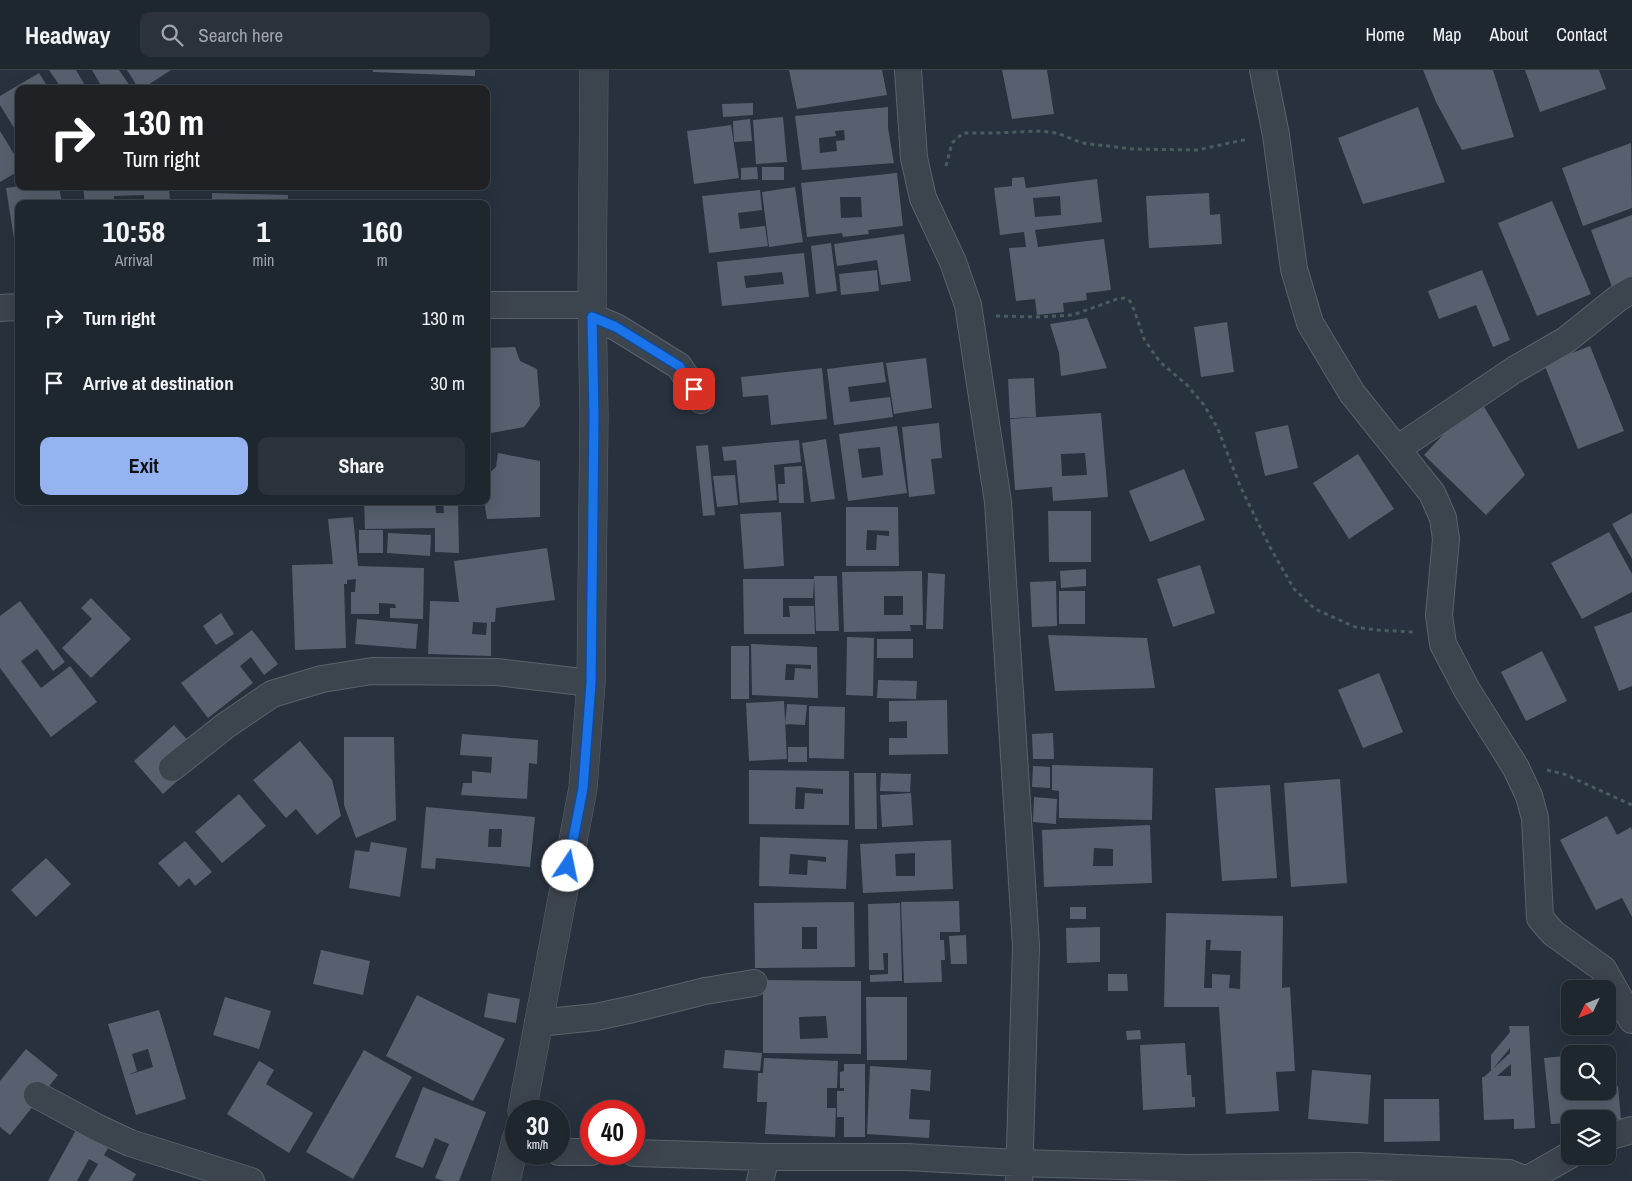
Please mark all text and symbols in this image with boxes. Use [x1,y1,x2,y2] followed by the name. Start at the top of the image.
[140,12,490,57] search box
[25,19,110,51] text: Headway
[158,21,186,49] icon: search
[198,22,283,48] text: Search here
[1365,22,1405,47] text: Home
[1433,22,1462,47] text: Map
[1490,22,1528,47] text: About
[1556,22,1607,47] text: Contact
[123,99,204,146] text: 130 m
[40,105,105,170] icon: right
[123,144,200,174] text: Turn right
[102,211,165,251] text: 10:58
[257,211,270,251] text: 1
[362,211,403,251] text: 160
[115,249,153,271] text: Arrival
[252,249,274,271] text: min
[377,249,388,271] text: m
[40,304,68,332] icon: right
[83,305,155,331] text: Turn right
[422,305,465,331] text: 130 m
[673,368,715,410] pin
[40,369,68,397] icon: arrive
[83,370,234,396] text: Arrive at destination
[430,370,465,396] text: 30 m
[680,375,708,403] icon: arrive
[40,437,248,495] button: Exit
[258,437,465,495] button: Share
[541,839,593,891] position arrow
[1561,980,1616,1035] north arrow
[1561,980,1616,1165] map controls
[1561,1045,1616,1100] button: search
[580,1100,645,1165] speed limit sign: 40
[526,1109,549,1143] text: 30
[1561,1110,1616,1165] button: layers
[527,1137,548,1153] text: km/h

